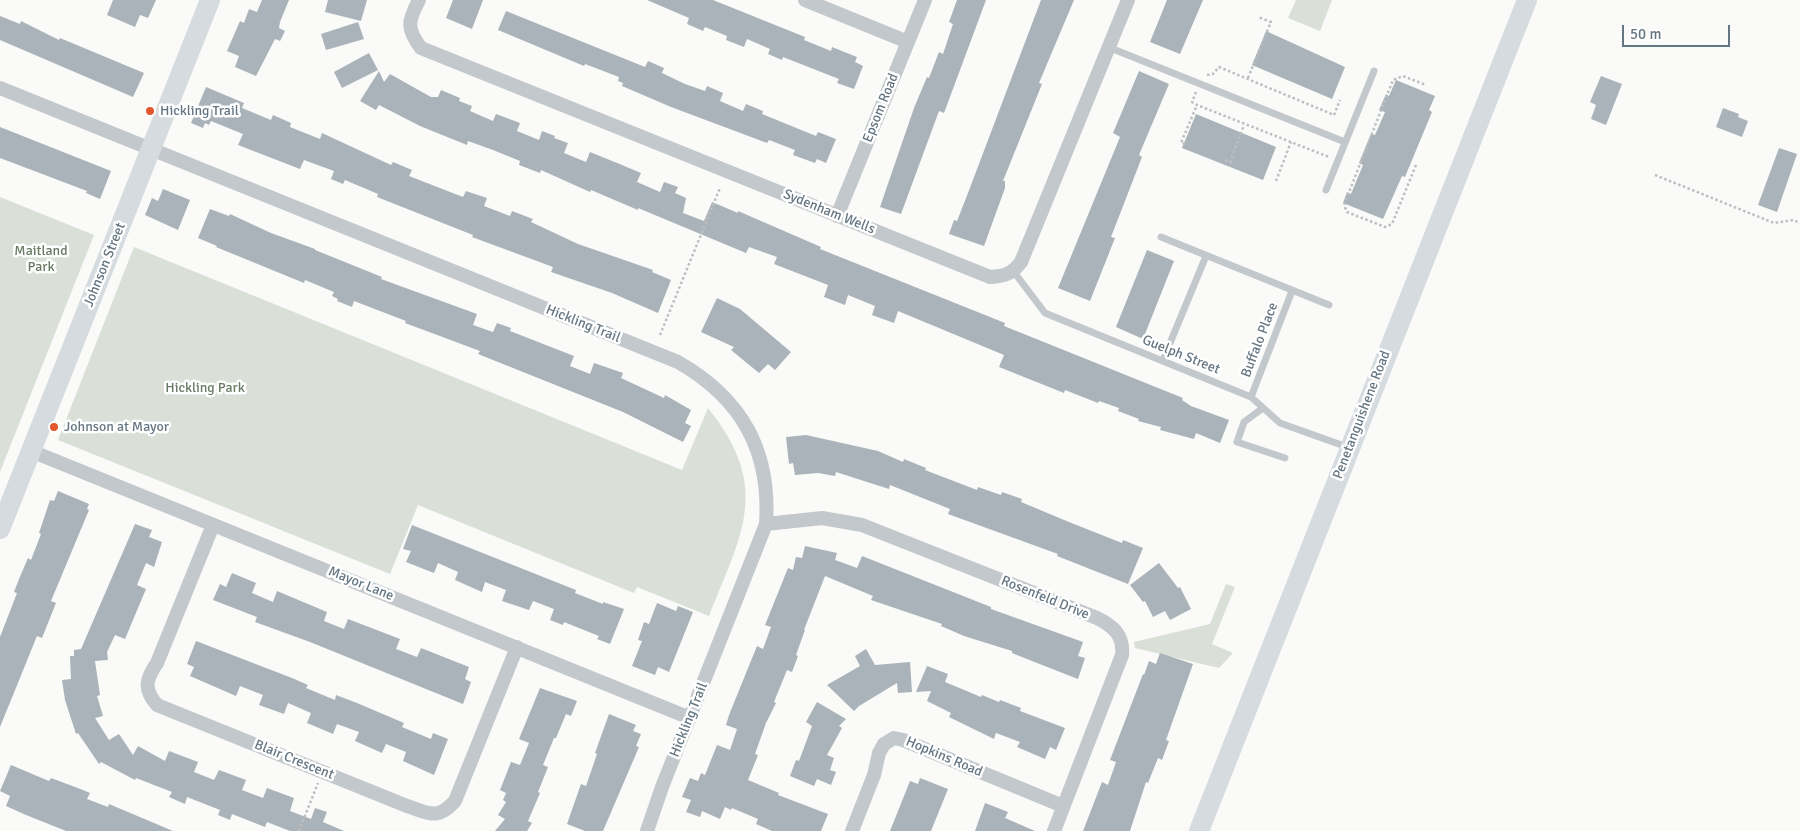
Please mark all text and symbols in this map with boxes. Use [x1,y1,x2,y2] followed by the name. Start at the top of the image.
[1625,15,1732,47] scale bar
[1630,25,1661,43] text: 50 m
[860,71,902,145] street label: Epsom Road
[160,103,239,119] place label: Hickling Trail
[144,105,156,117] marker: Hickling Trail
[781,186,877,238] street label: Sydenham Wells
[80,220,130,310] street label: Johnson Street
[14,243,68,276] park label: Maitland Park
[1238,300,1282,380] street label: Buffalo Place
[543,301,623,347] street label: Hickling Trail
[1140,332,1222,378] street label: Guelph Street
[1330,348,1394,482] street label: Penetanguishene Road
[165,380,245,396] park label: Hickling Park
[64,419,169,435] place label: Johnson at Mayor
[48,421,60,433] marker: Johnson at Mayor
[326,563,396,605] street label: Mayor Lane
[998,573,1092,623] street label: Rosenfeld Drive
[666,680,712,760] street label: Hickling Trail
[903,733,985,781] street label: Hopkins Road
[252,736,336,784] street label: Blair Crescent

